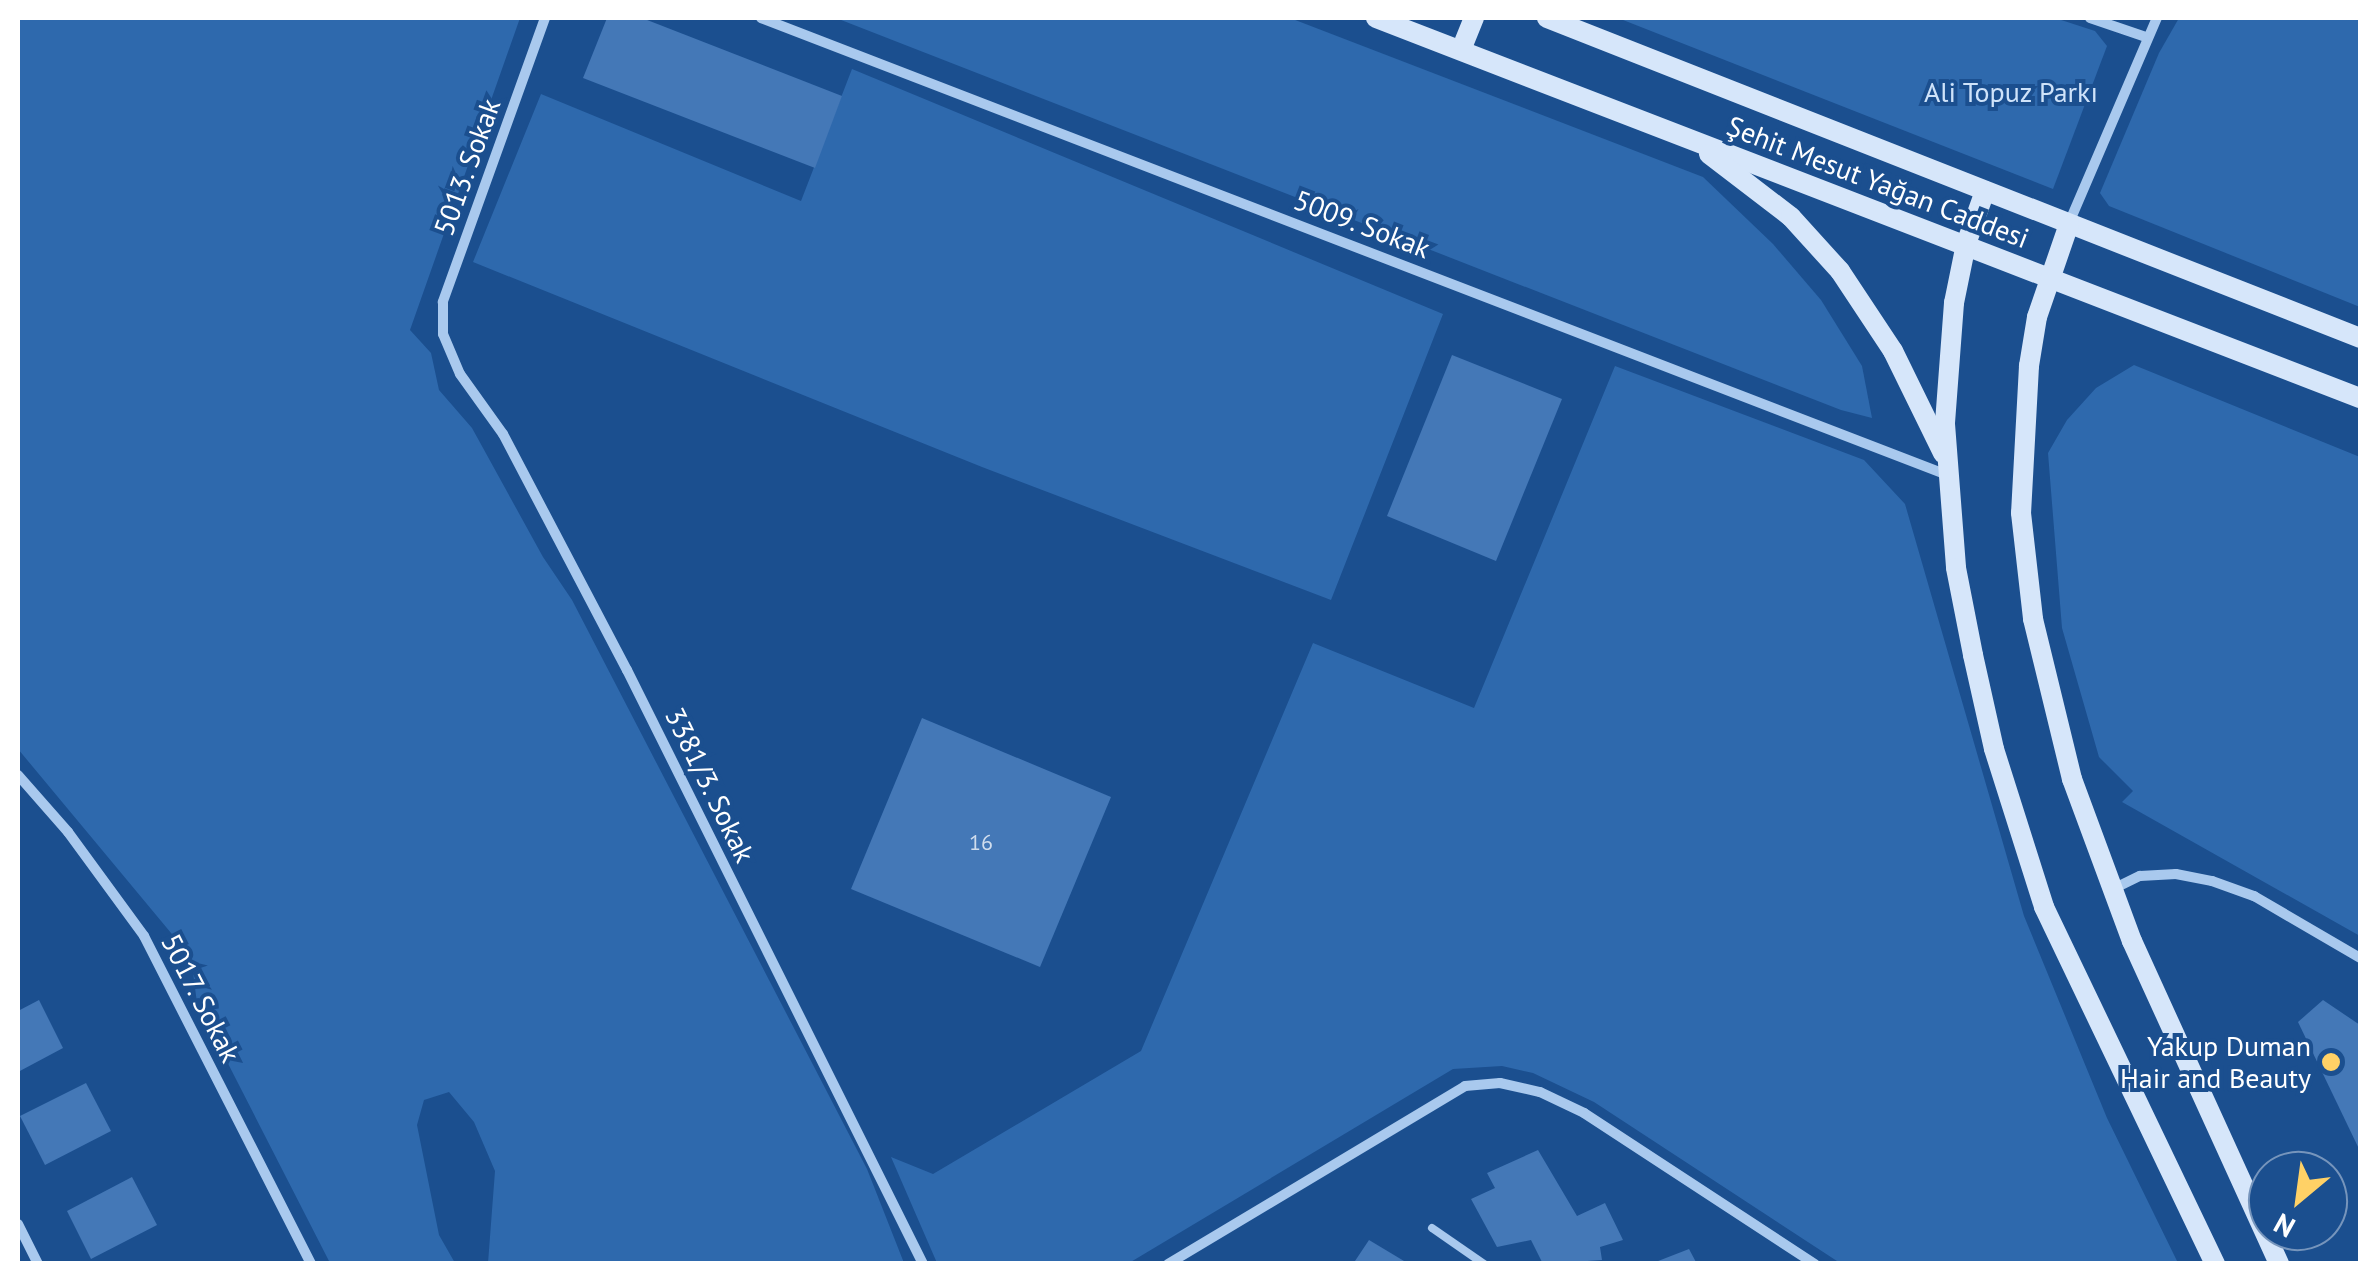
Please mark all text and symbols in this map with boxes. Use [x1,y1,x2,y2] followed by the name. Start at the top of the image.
[1923,75,2099,109] park label: Ali Topuz Parkı
[426,93,508,241] street label: 5013. Sokak
[1722,109,2034,255] street label: Şehit Mesut Yağan Caddesi
[1288,182,1436,266] street label: 5009. Sokak
[658,701,762,869] street label: 3381/3. Sokak
[969,830,993,856] house number: 16
[154,927,248,1069] street label: 5017. Sokak
[2120,1029,2311,1095] place label: Yakup Duman Hair and Beauty
[2320,1051,2342,1073] marker: Yakup Duman Hair and Beauty
[2248,1151,2348,1251] north arrow
[2267,1205,2301,1247] text: N

